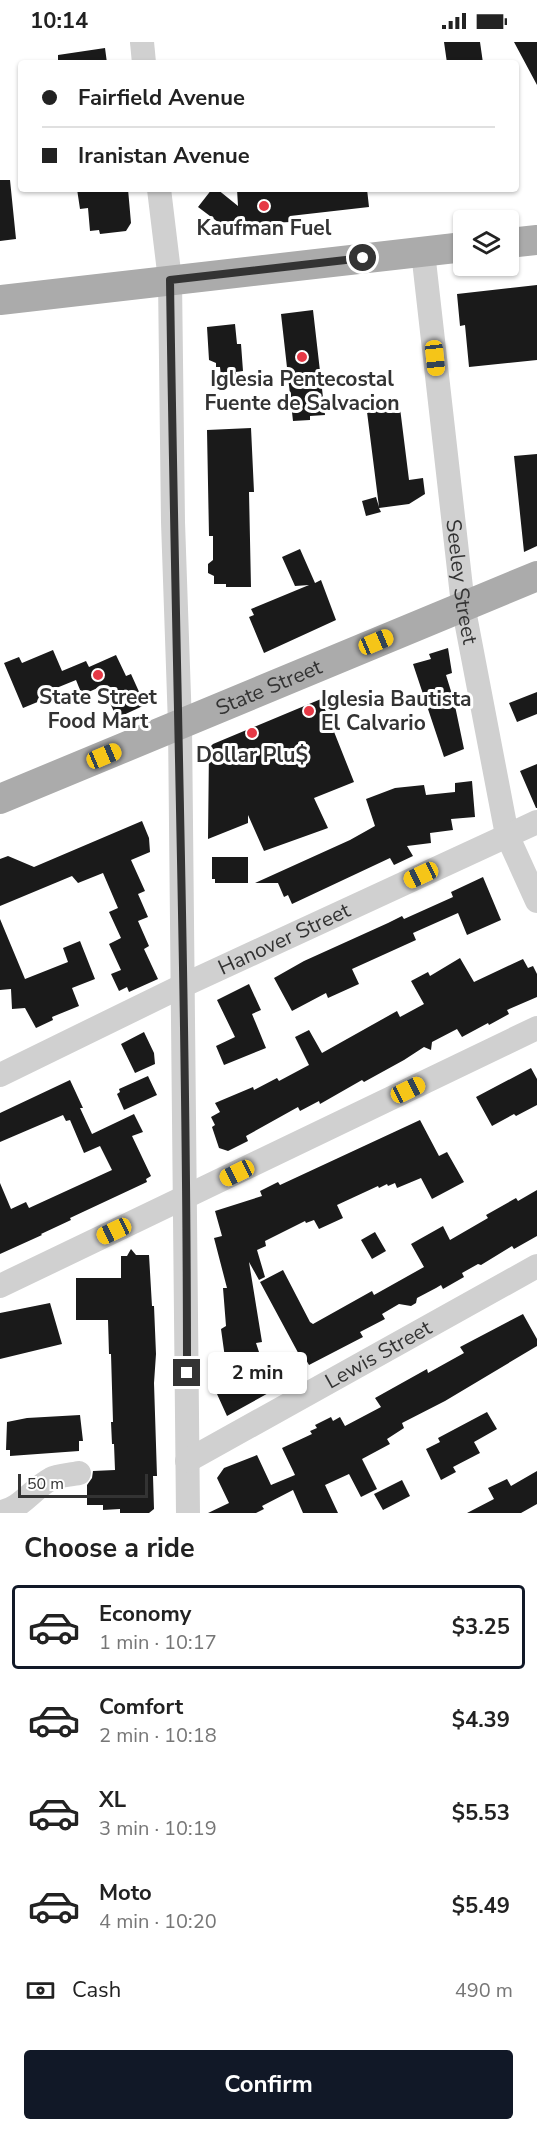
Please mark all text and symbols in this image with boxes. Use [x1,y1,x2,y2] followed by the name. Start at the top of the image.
[30,6,88,36] text: 10:14
[78,83,245,113] text: Fairfield Avenue
[78,141,250,171] text: Iranistan Avenue
[257,199,271,213] marker: Kaufman Fuel
[453,210,519,276] map controls
[453,210,519,276] button: layers
[197,214,332,242] place label: Kaufman Fuel
[349,244,376,271] route start
[424,339,446,377] car
[295,350,309,364] marker: Iglesia Pentecostal Fuente de Salvacion
[204,365,400,417] place label: Iglesia Pentecostal Fuente de Salvacion
[439,518,484,647] street label: Seeley Street
[356,627,396,657] car
[211,653,327,722] street label: State Street
[91,668,105,682] marker: State Street Food Mart
[39,683,158,735] place label: State Street Food Mart
[321,685,472,737] place label: Iglesia Bautista El Calvario
[302,704,316,718] marker: Iglesia Bautista El Calvario
[245,726,259,740] marker: Dollar Plu$
[84,741,124,771] car
[196,741,308,769] place label: Dollar Plu$
[401,859,441,891] car
[213,896,355,982] street label: Hanover Street
[388,1074,428,1106] car
[217,1157,257,1189] car
[94,1215,134,1247] car
[320,1313,437,1395] street label: Lewis Street
[208,1352,307,1394] callout: 2 min
[173,1359,200,1386] route end
[232,1359,283,1386] text: 2 min
[18,1471,148,1498] scale bar
[27,1473,64,1495] text: 50 m
[24,1530,195,1567] text: Choose a ride
[99,1599,191,1629] text: Economy
[27,1600,81,1654] icon: car
[452,1612,510,1642] text: $3.25
[99,1629,217,1656] text: 1 min · 10:17
[99,1692,183,1722] text: Comfort
[27,1693,81,1747] icon: car
[452,1705,510,1735] text: $4.39
[99,1722,217,1749] text: 2 min · 10:18
[99,1785,126,1815] text: XL
[27,1786,81,1840] icon: car
[452,1798,510,1828] text: $5.53
[99,1815,217,1842] text: 3 min · 10:19
[99,1878,152,1908] text: Moto
[27,1879,81,1933] icon: car
[452,1891,510,1921] text: $5.49
[99,1908,217,1935] text: 4 min · 10:20
[24,1974,57,2007] icon: cash
[72,1975,121,2005] text: Cash
[455,1977,513,2004] text: 490 m
[24,2050,513,2119] button: Confirm

